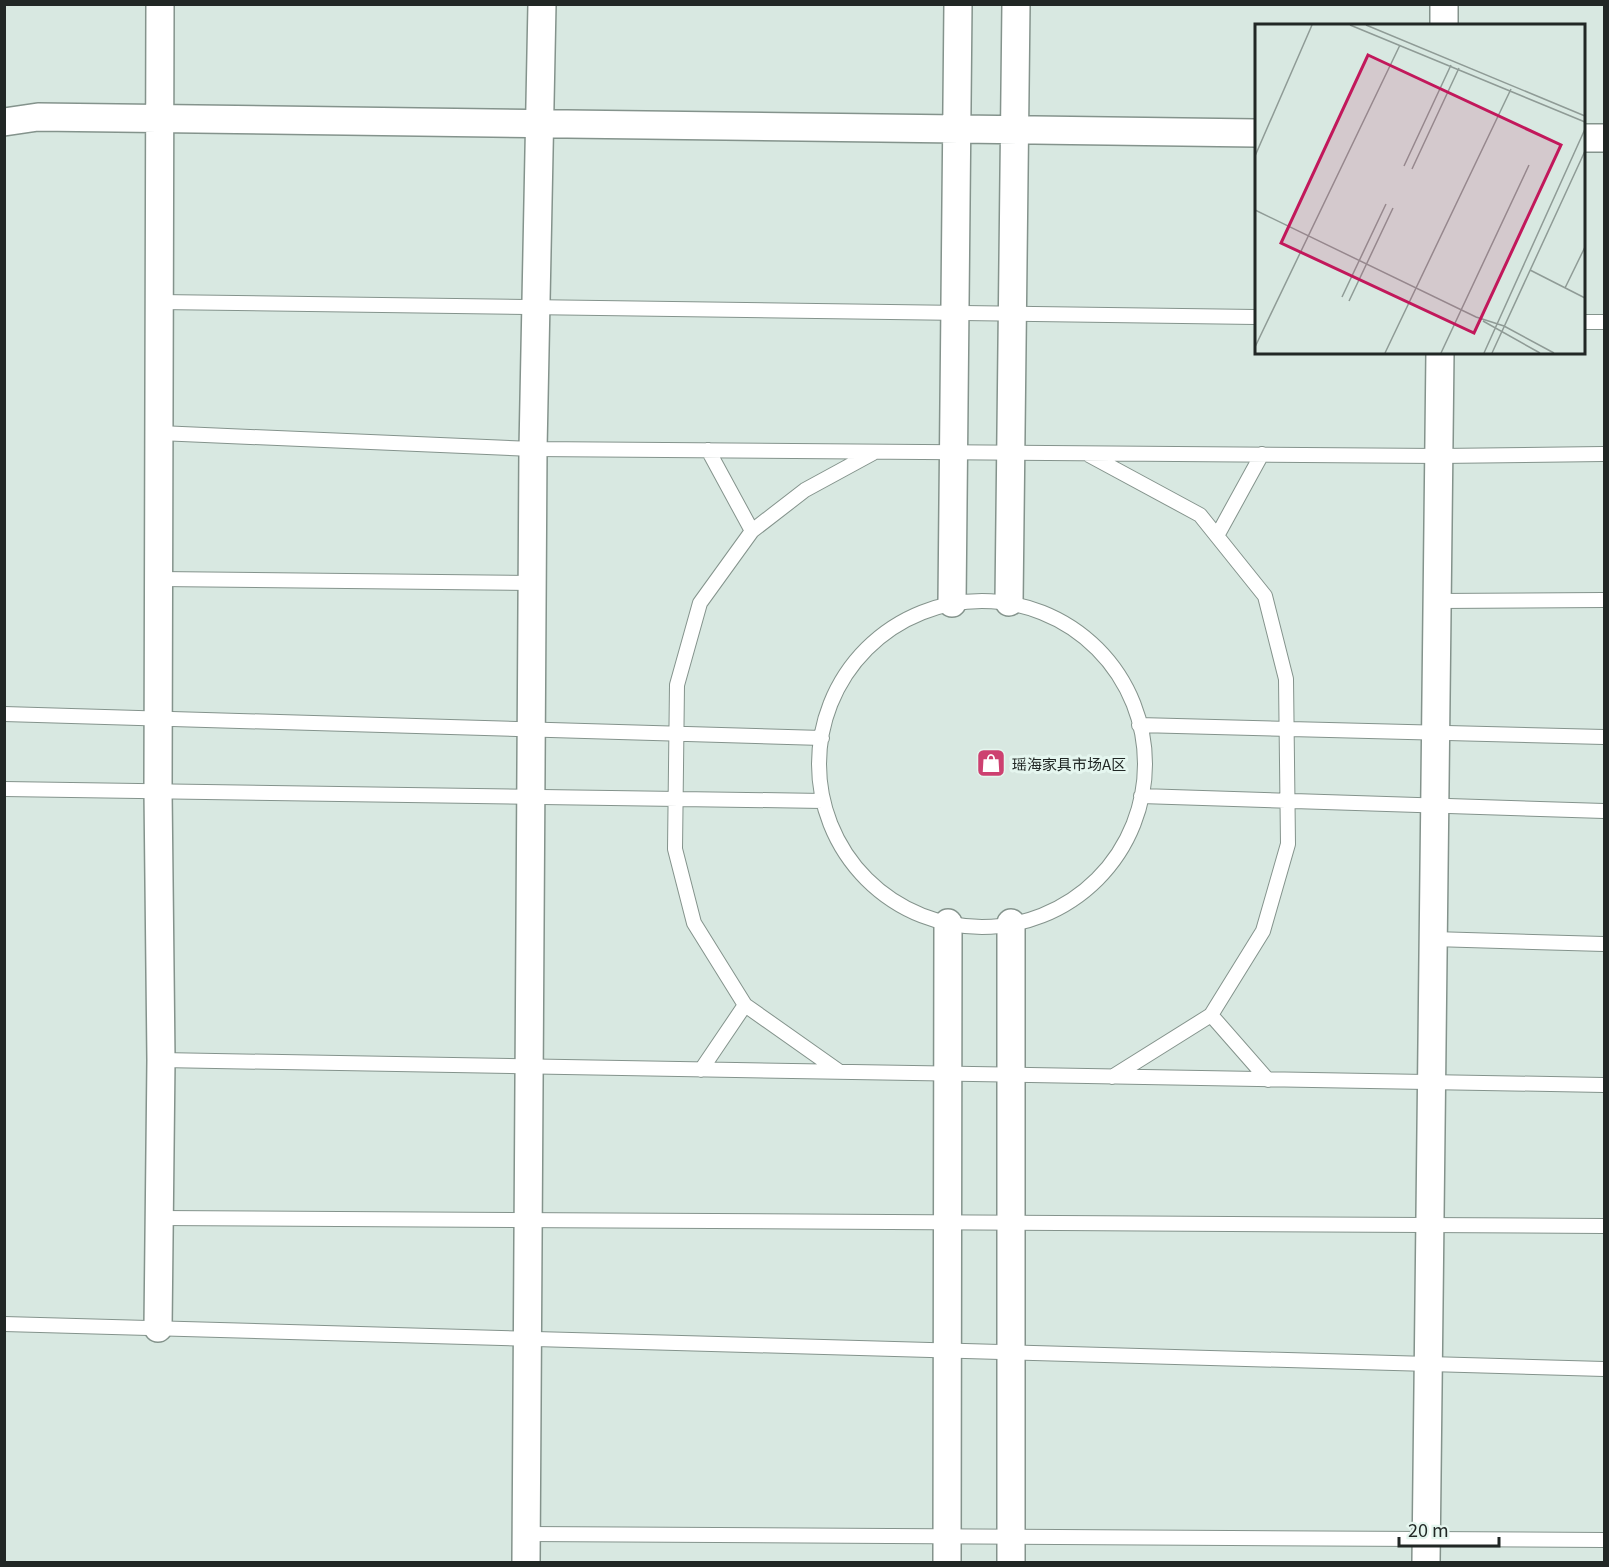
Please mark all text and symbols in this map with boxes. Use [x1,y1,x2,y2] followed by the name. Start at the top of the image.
[1255,24,1585,354] inset map
[975,747,1007,779] shop icon: 瑶海家具市场A区
[1012,753,1126,774] place label: 瑶海家具市场A区
[1399,1510,1500,1548] scale bar
[1408,1516,1449,1542] text: 20 m

